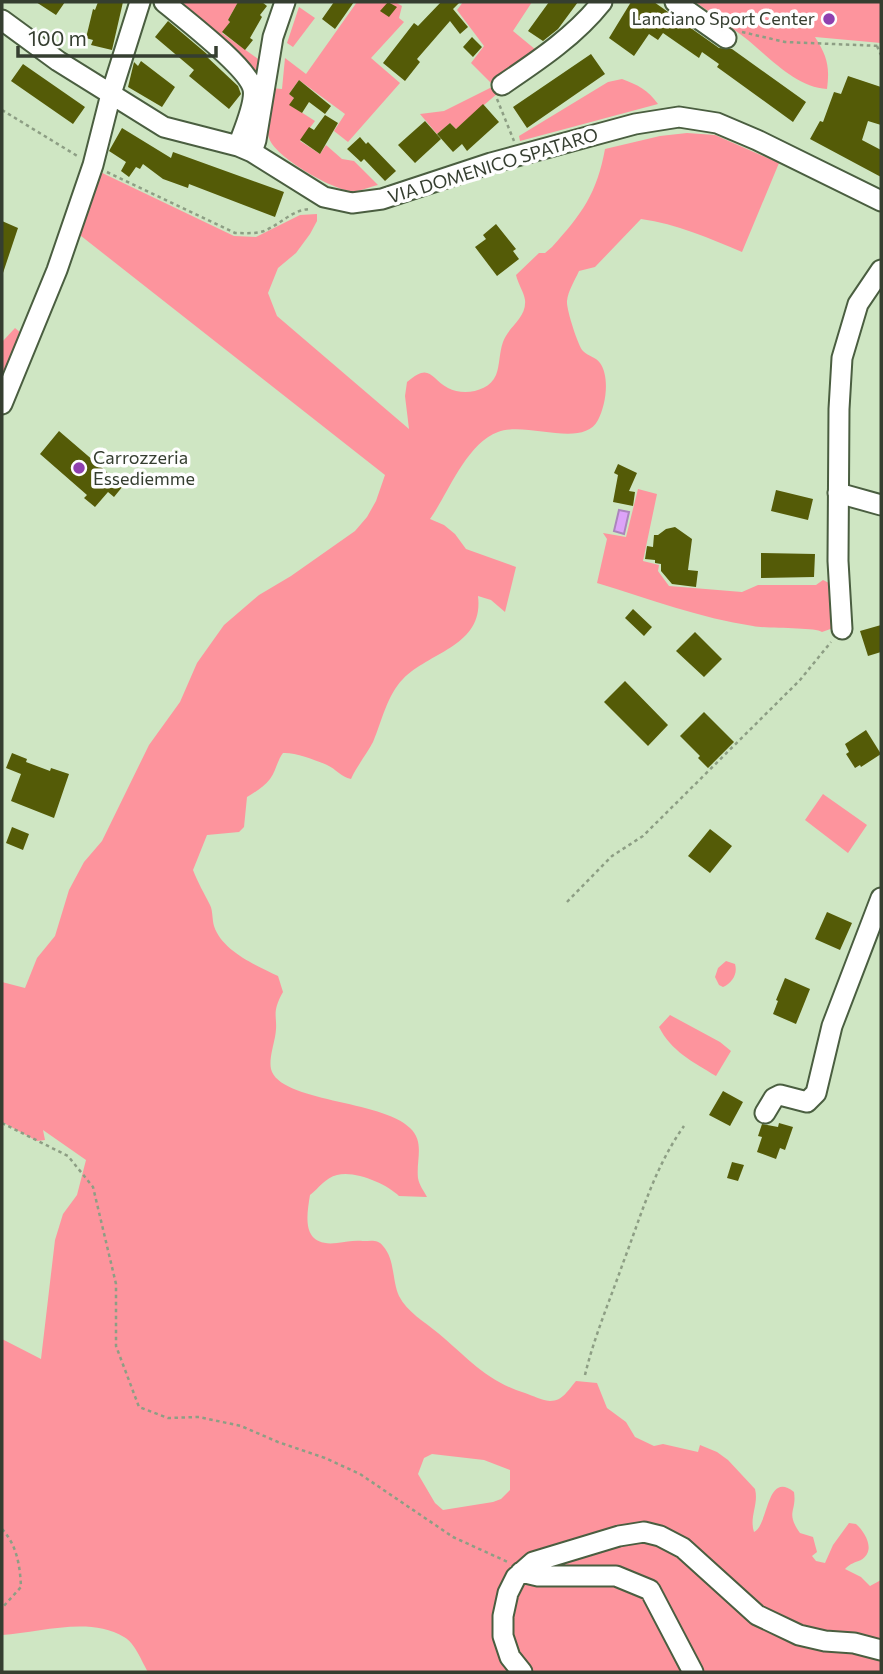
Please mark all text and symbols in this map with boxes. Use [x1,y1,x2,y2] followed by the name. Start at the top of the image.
[631,7,815,29] place label: Lanciano Sport Center
[821,11,837,27] marker: Lanciano Sport Center
[18,14,215,58] scale bar
[28,25,87,50] text: 100 m
[385,123,600,208] street label: VIA DOMENICO SPATARO
[93,446,195,489] place label: Carrozzeria Essediemme
[71,460,87,476] marker: Carrozzeria Essediemme

